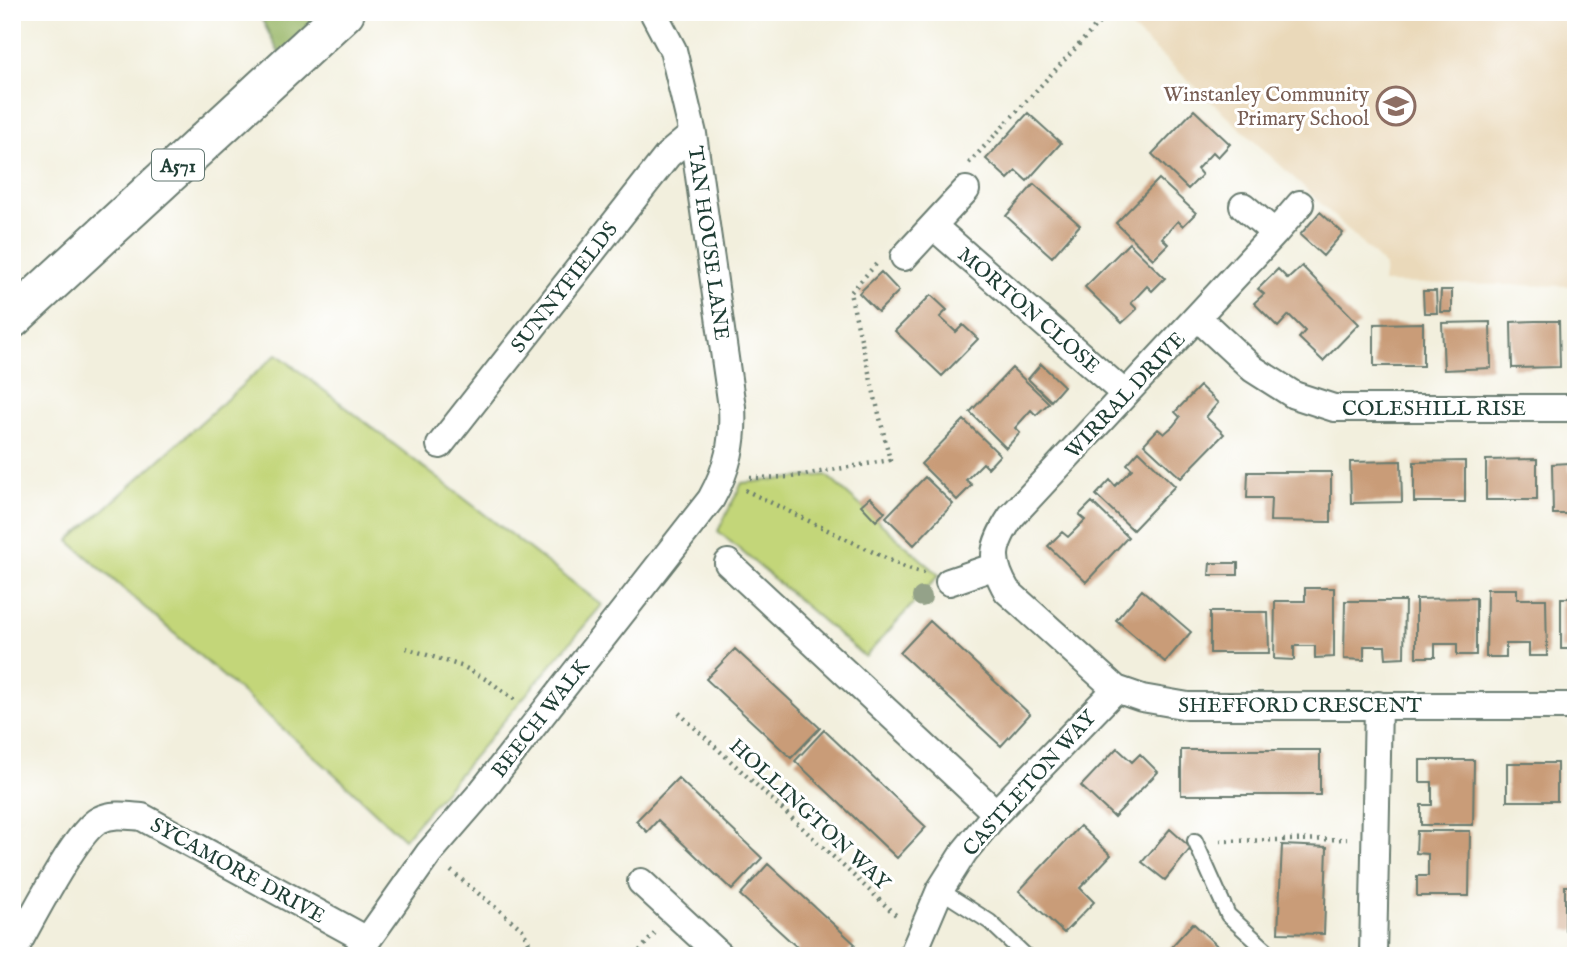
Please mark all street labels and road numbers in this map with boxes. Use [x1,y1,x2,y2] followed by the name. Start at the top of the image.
[681,144,735,342] street label: TAN HOUSE LANE
[152,150,204,181] road number: A571
[506,217,625,359] street label: SUNNYFIELDS
[951,242,1105,380] street label: MORTON CLOSE
[1060,327,1192,465] street label: WIRRAL DRIVE
[1342,396,1526,423] street label: COLESHILL RISE
[486,653,597,784] street label: BEECH WALK
[1178,693,1423,720] street label: SHEFFORD CRESCENT
[958,704,1104,863] street label: CASTLETON WAY
[723,733,896,898] street label: HOLLINGTON WAY
[145,812,329,931] street label: SYCAMORE DRIVE

